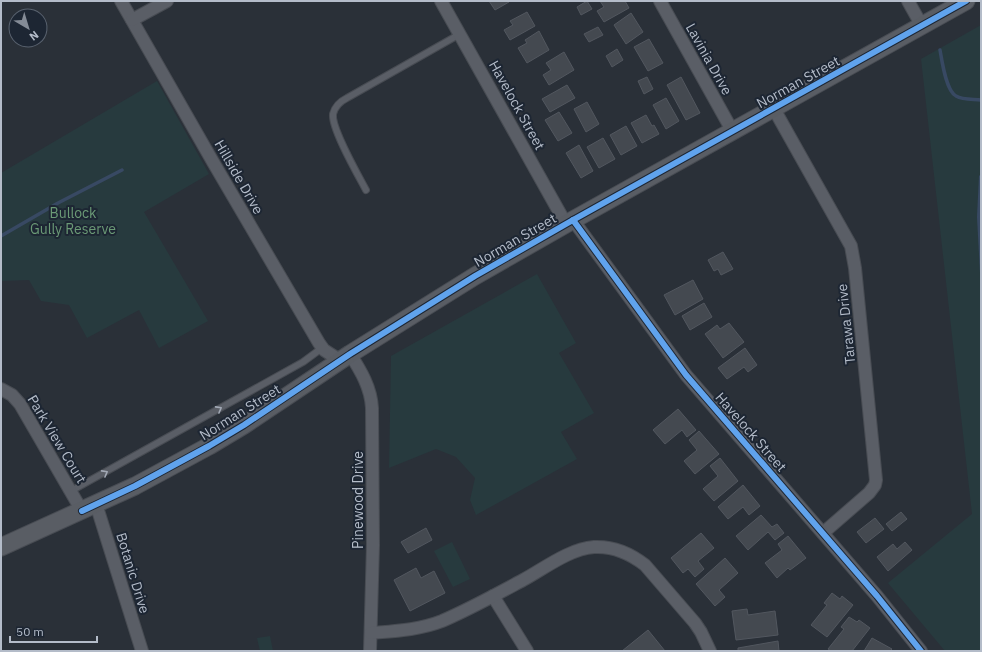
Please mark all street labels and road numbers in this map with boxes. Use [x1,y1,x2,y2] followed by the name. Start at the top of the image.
[682,20,736,98] street label: Lavinia Drive
[753,52,843,112] street label: Norman Street
[485,57,549,153] street label: Havelock Street
[210,137,268,218] street label: Hillside Drive
[471,209,560,271] street label: Norman Street
[833,283,859,365] street label: Tarawa Drive
[196,380,284,444] street label: Norman Street
[712,389,790,476] street label: Havelock Street
[24,392,90,487] street label: Park View Court
[349,451,367,549] street label: Pinewood Drive
[112,530,154,616] street label: Botanic Drive

